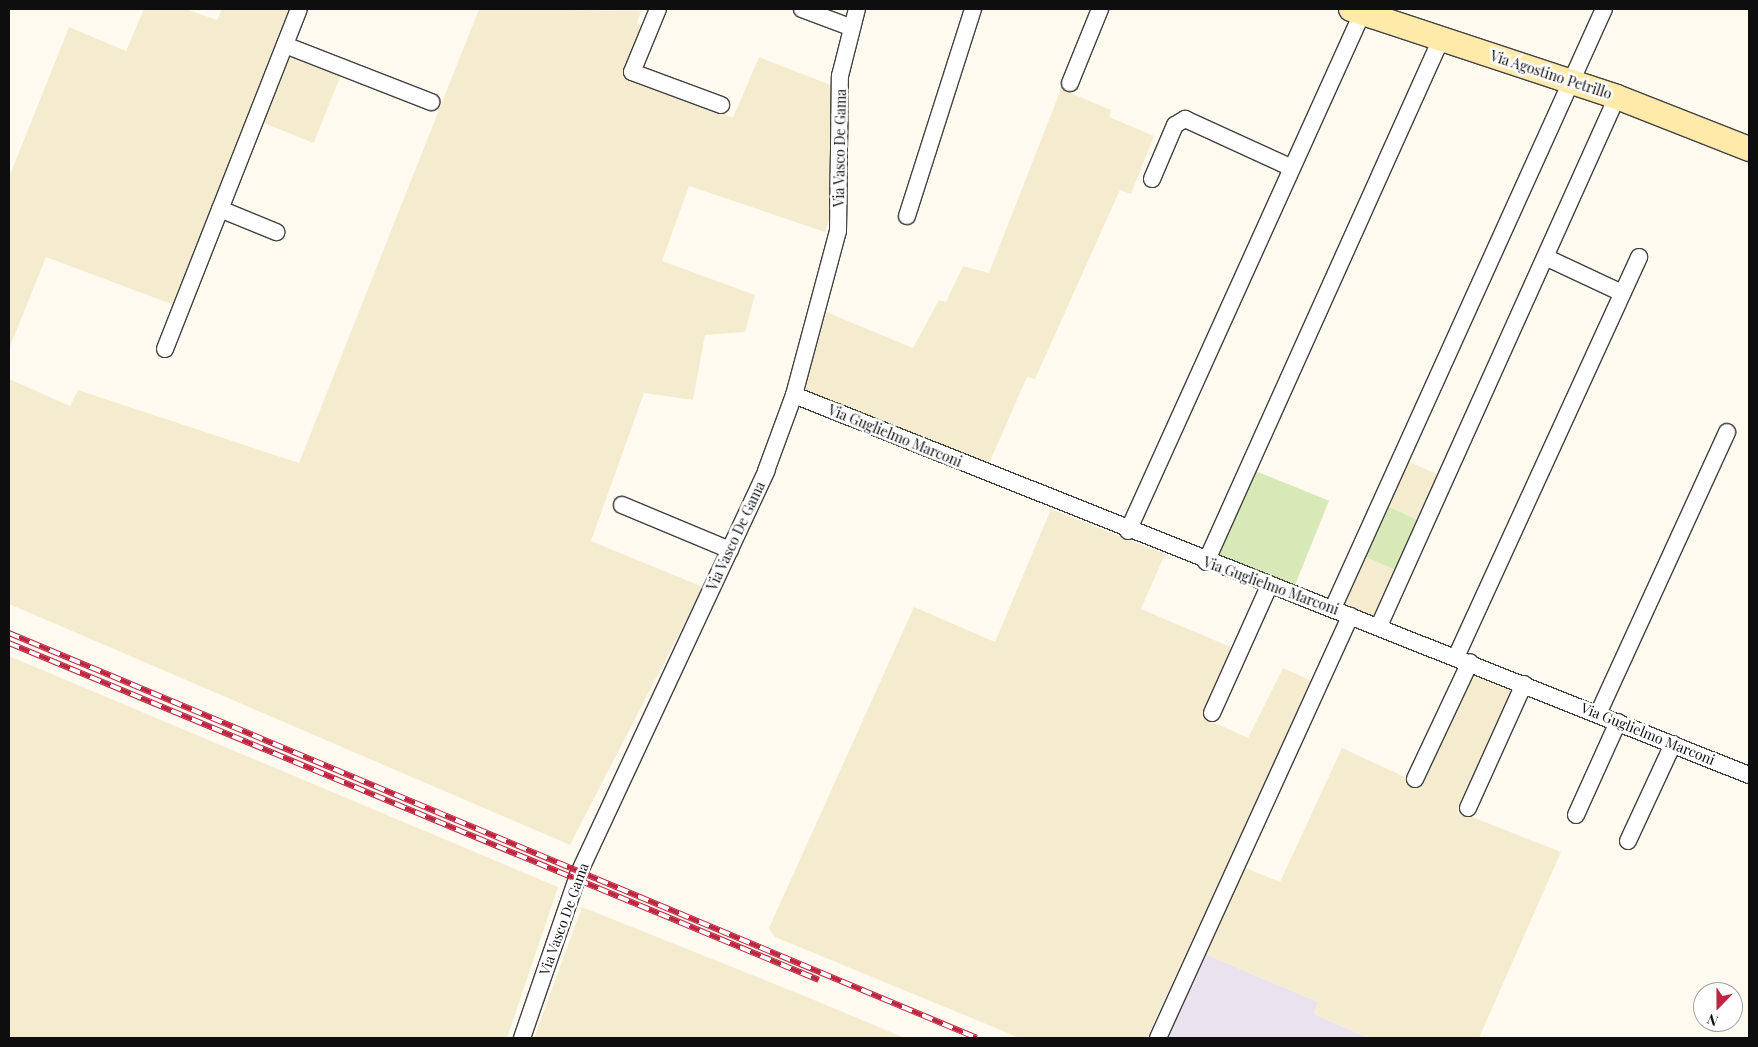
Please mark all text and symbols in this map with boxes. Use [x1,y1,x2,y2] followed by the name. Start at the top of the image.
[1488,47,1614,103] street label: Via Agostino Petrillo
[831,88,849,208] street label: Via Vasco De Gama
[826,401,964,471] street label: Via Guglielmo Marconi
[703,479,769,593] street label: Via Vasco De Gama
[1201,554,1341,618] street label: Via Guglielmo Marconi
[1579,699,1717,769] street label: Via Guglielmo Marconi
[536,860,592,978] street label: Via Vasco De Gama
[1693,982,1743,1032] north arrow
[1704,1010,1721,1031] text: N

